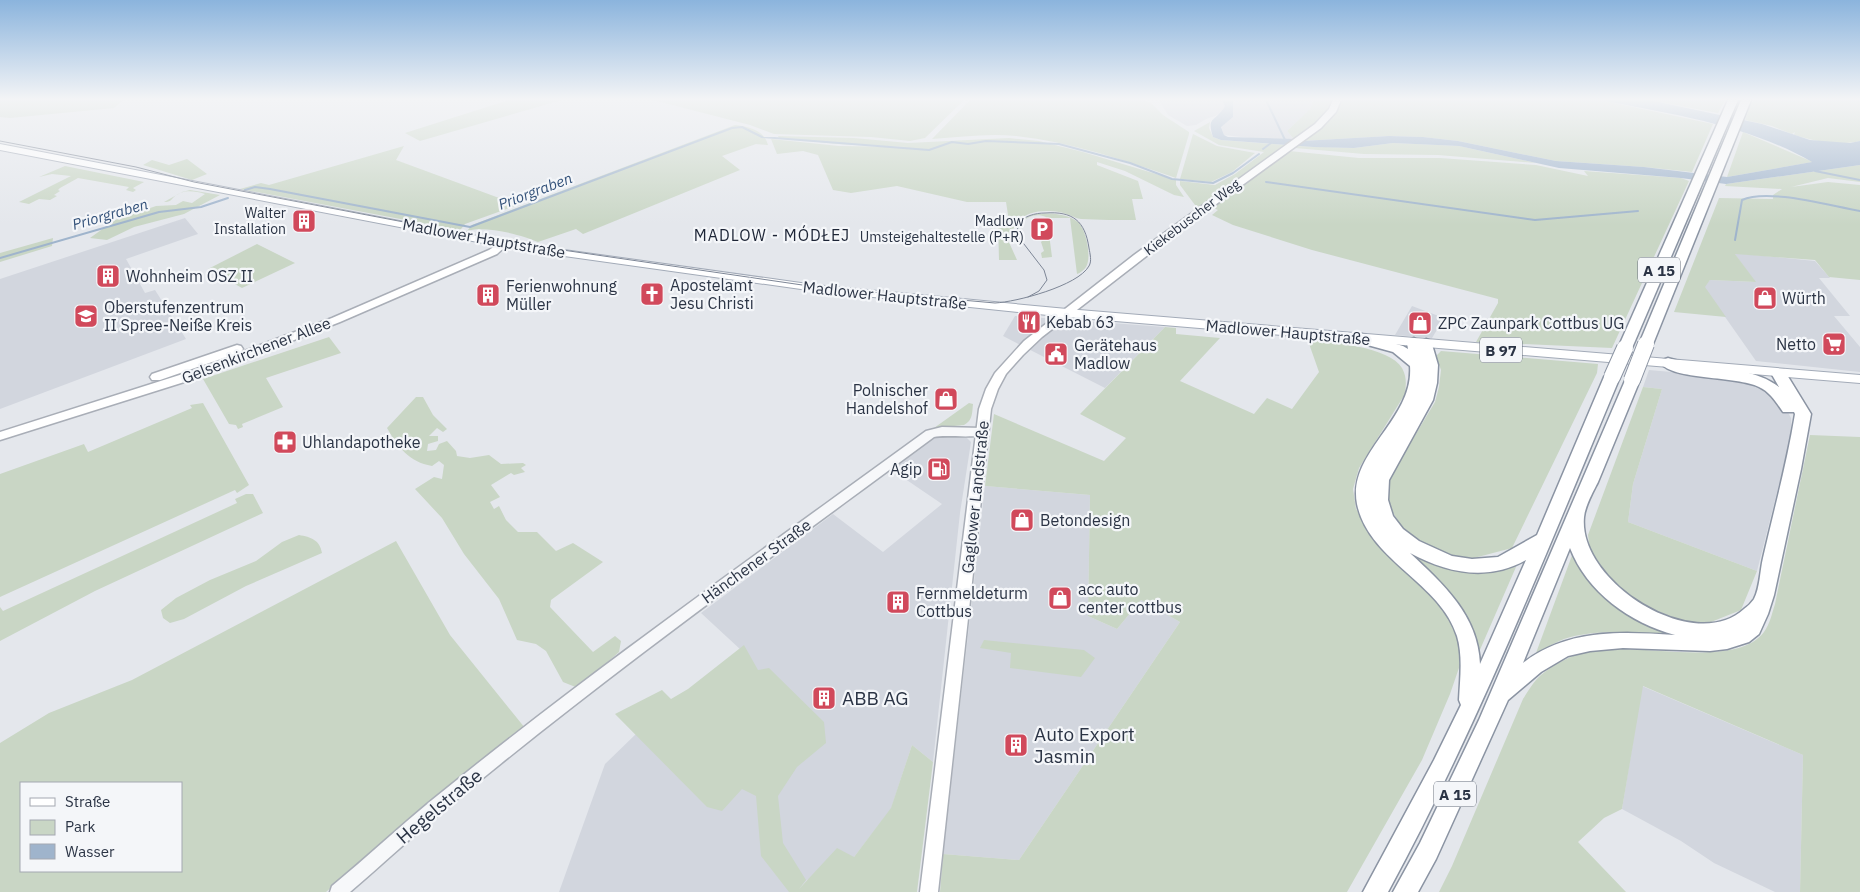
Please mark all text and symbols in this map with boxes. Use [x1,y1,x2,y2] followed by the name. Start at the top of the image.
[495,168,575,214] water label: Priorgraben
[1140,174,1244,259] street label: Kiekebuscher Weg
[70,194,150,234] water label: Priorgraben
[214,204,286,238] place label: Walter Installation
[291,208,317,234] building icon: Walter Installation
[860,212,1024,246] place label: Madlow Umsteigehaltestelle (P+R)
[401,214,567,262] street label: Madlower Hauptstraße
[1029,216,1055,242] parking icon: Madlow Umsteigehaltestelle (P+R)
[694,224,850,245] district label: MADLOW - MÓDŁEJ
[1638,258,1680,282] road number: A 15
[95,263,121,289] building icon: Wohnheim OSZ II
[126,266,253,286] place label: Wohnheim OSZ II
[670,275,754,313] place label: Apostelamt Jesu Christi
[506,276,618,314] place label: Ferienwohnung Müller
[802,276,968,314] street label: Madlower Hauptstraße
[639,281,665,307] church icon: Apostelamt Jesu Christi
[475,282,501,308] building icon: Ferienwohnung Müller
[1752,285,1778,311] shop icon: Würth
[1782,288,1826,308] place label: Würth
[104,297,252,335] place label: Oberstufenzentrum II Spree-Neiße Kreis
[73,303,99,329] school or university icon: Oberstufenzentrum II Spree-Neiße Kreis
[1016,309,1042,335] restaurant icon: Kebab 63
[1407,310,1433,336] shop icon: ZPC Zaunpark Cottbus UG
[179,312,334,388] street label: Gelsenkirchener Allee
[1046,312,1115,332] place label: Kebab 63
[1438,313,1624,333] place label: ZPC Zaunpark Cottbus UG
[1205,315,1371,349] street label: Madlower Hauptstraße
[1821,331,1847,357] supermarket icon: Netto
[1776,334,1816,354] place label: Netto
[1074,335,1157,373] place label: Gerätehaus Madlow
[1480,338,1522,362] road number: B 97
[1043,341,1069,367] public building icon: Gerätehaus Madlow
[846,380,928,418] place label: Polnischer Handelshof
[933,386,959,412] shop icon: Polnischer Handelshof
[957,419,993,574] street label: Gaglower Landstraße
[272,429,298,455] pharmacy icon: Uhlandapotheke
[302,432,421,452] place label: Uhlandapotheke
[926,456,952,482] fuel station icon: Agip
[890,459,922,479] place label: Agip
[1009,507,1035,533] shop icon: Betondesign
[1040,510,1130,530] place label: Betondesign
[697,514,815,607] street label: Hänchener Straße
[1078,579,1182,617] place label: acc auto center cottbus
[916,583,1028,621] place label: Fernmeldeturm Cottbus
[1047,585,1073,611] shop icon: acc auto center cottbus
[885,589,911,615] building icon: Fernmeldeturm Cottbus
[811,685,837,711] building icon: ABB AG
[842,686,909,710] place label: ABB AG
[1034,722,1135,768] place label: Auto Export Jasmin
[1003,732,1029,758] building icon: Auto Export Jasmin
[391,763,487,849] street label: Hegelstraße
[20,782,182,872] legend
[1434,782,1476,806] road number: A 15
[65,792,110,811] text: Straße
[65,817,95,836] text: Park
[65,842,115,861] text: Wasser

